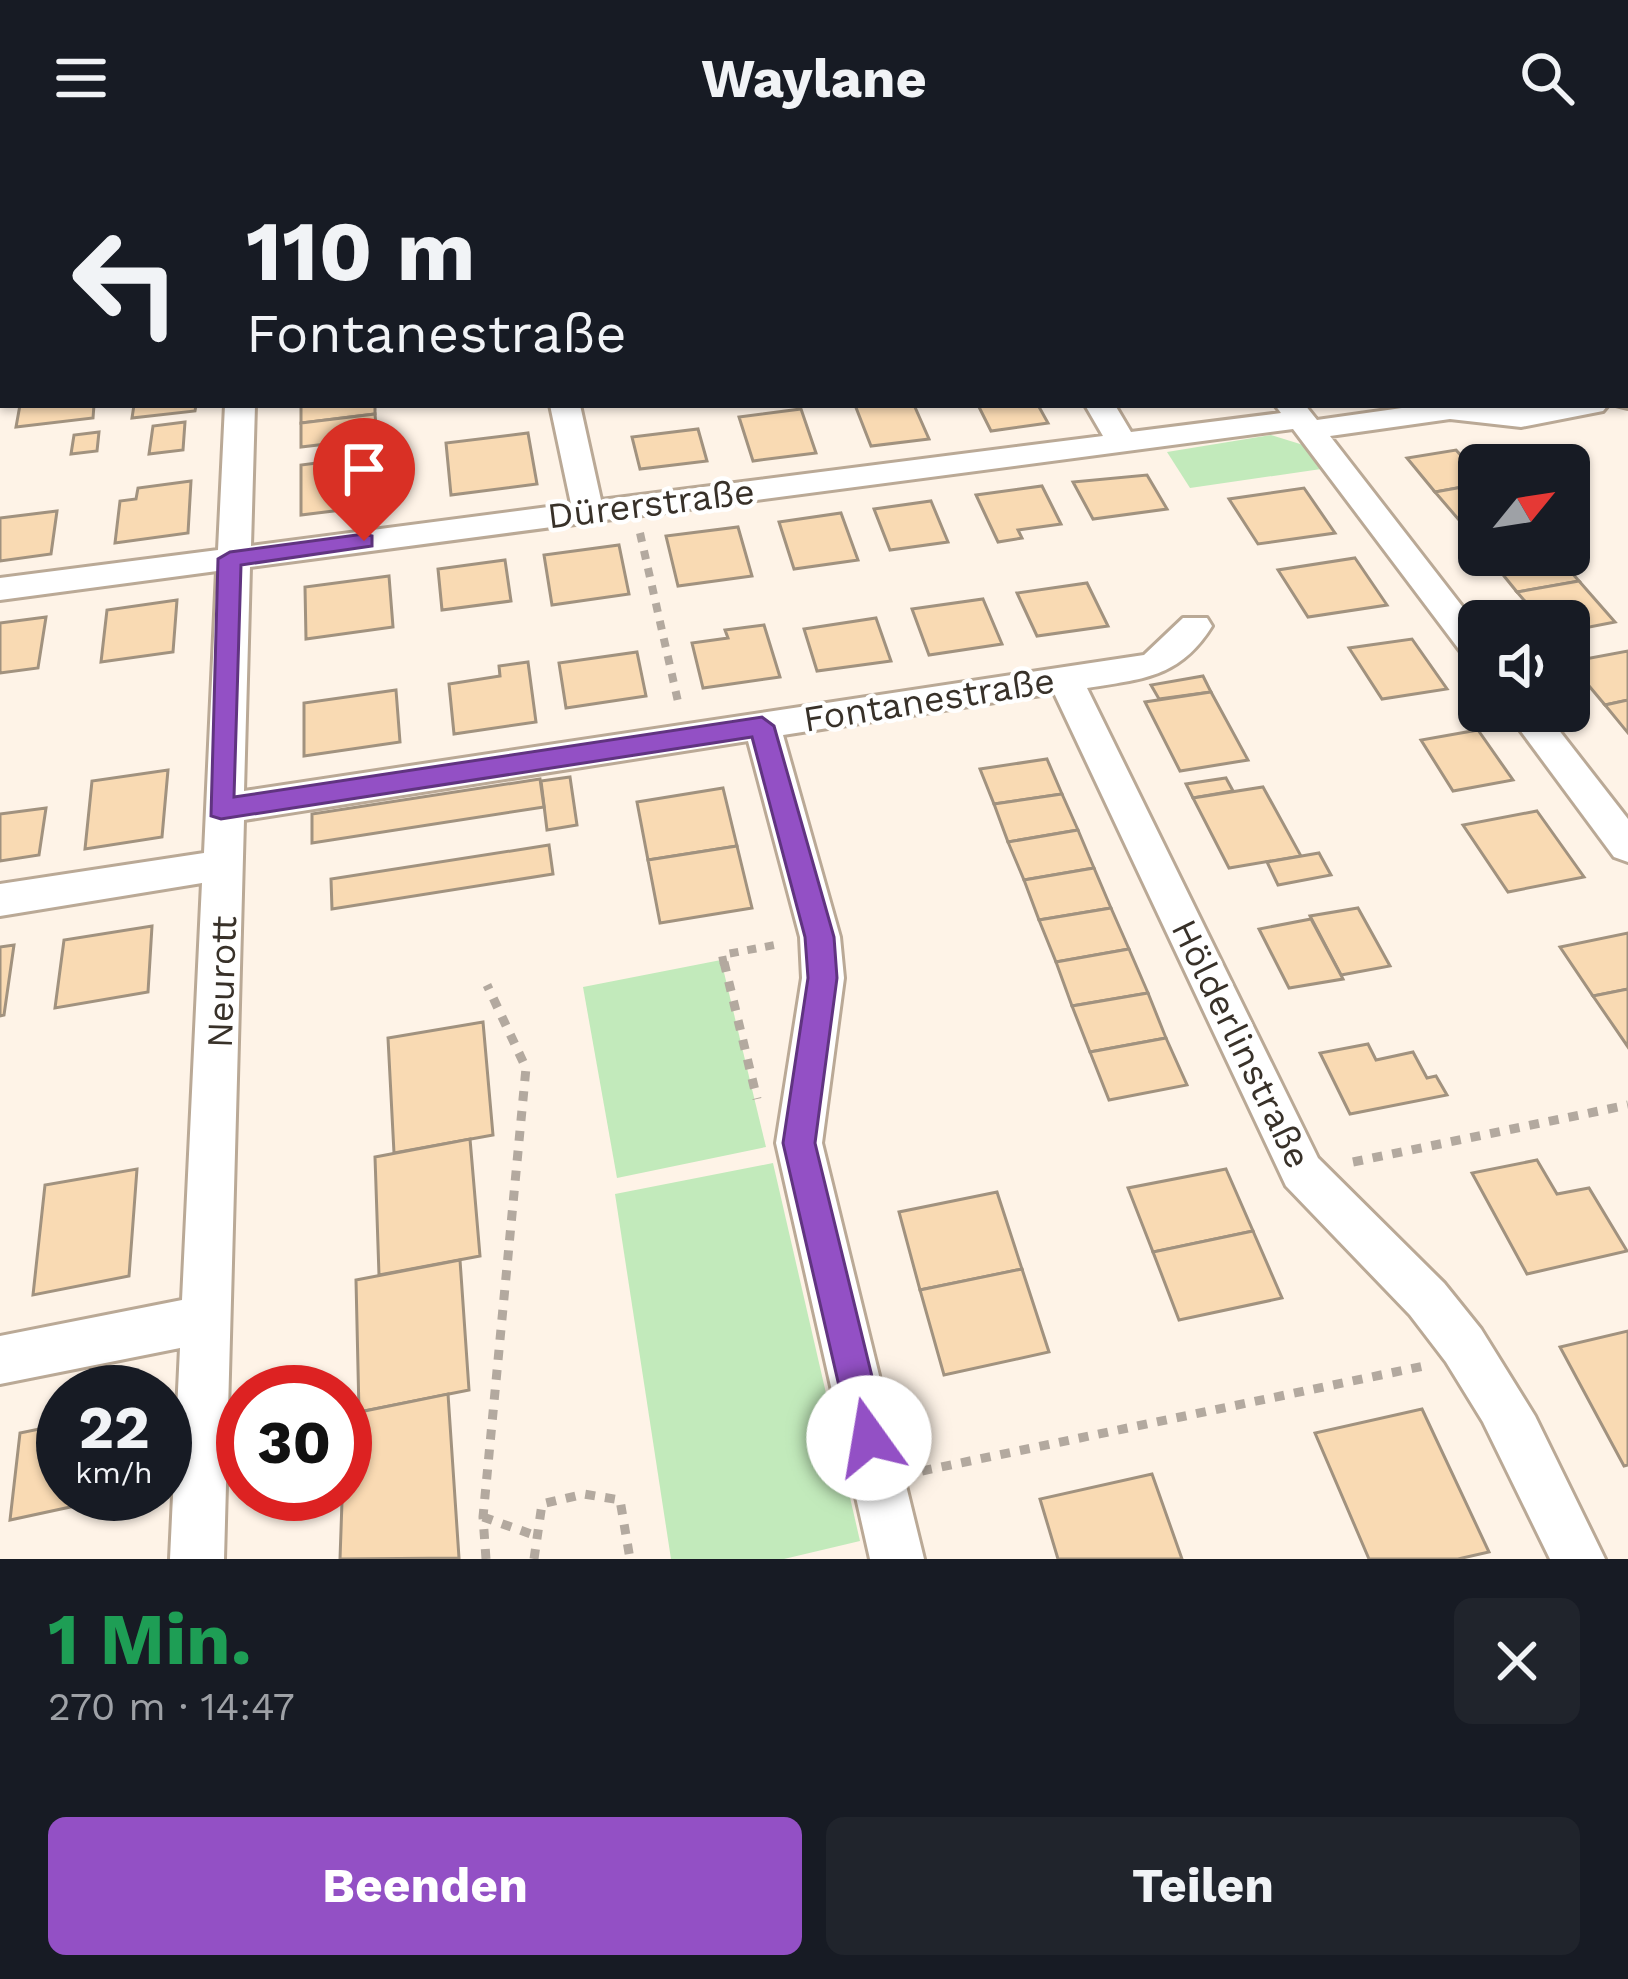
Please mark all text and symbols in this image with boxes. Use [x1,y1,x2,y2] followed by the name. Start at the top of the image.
[48,45,114,111] icon: menu
[1514,45,1580,111] icon: search
[701,47,927,110] text: Waylane
[246,202,476,300] text: 110 m
[48,204,204,360] icon: left
[246,302,627,365] text: Fontanestraße
[313,418,415,541] pin
[331,436,397,502] icon: arrive
[1458,444,1590,576] north arrow
[1458,444,1590,732] map controls
[545,470,757,538] street label: Dürerstraße
[1458,600,1590,732] button: sound
[800,659,1058,741] street label: Fontanestraße
[1163,913,1319,1175] street label: Hölderlinstraße
[199,915,245,1049] street label: Neurott
[216,1365,372,1521] speed limit sign: 30
[806,1375,932,1501] position arrow
[78,1392,150,1463] text: 22
[75,1455,153,1490] text: km/h
[48,1597,252,1681] text: 1 Min.
[1454,1598,1580,1724] button: close
[48,1684,295,1729] text: 270 m · 14:47
[48,1817,802,1955] button: Beenden
[826,1817,1580,1955] button: Teilen

